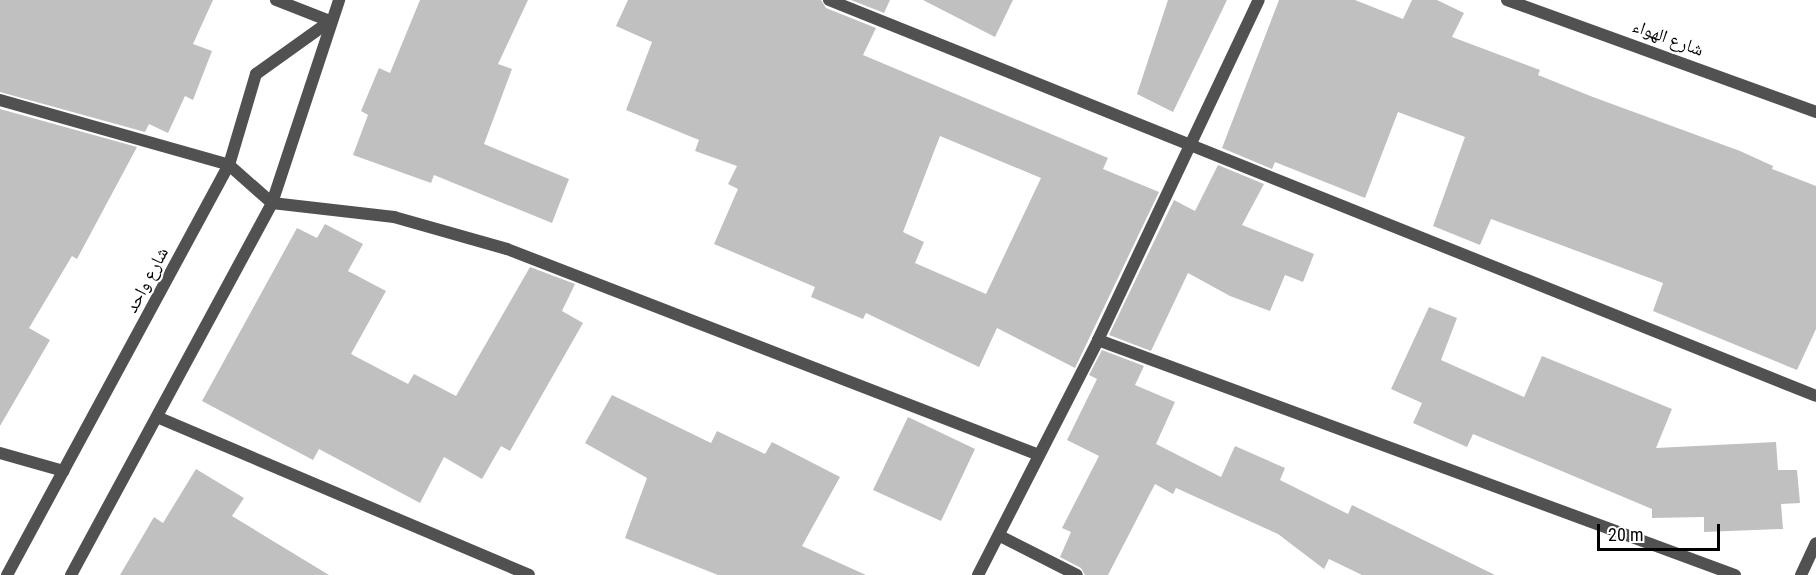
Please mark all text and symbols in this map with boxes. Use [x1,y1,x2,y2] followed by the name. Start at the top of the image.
[1630,15,1706,61] street label: شارع الهواء
[121,244,173,316] street label: شارع واحد
[1600,512,1723,550] scale bar
[1608,524,1643,545] text: 20 m

